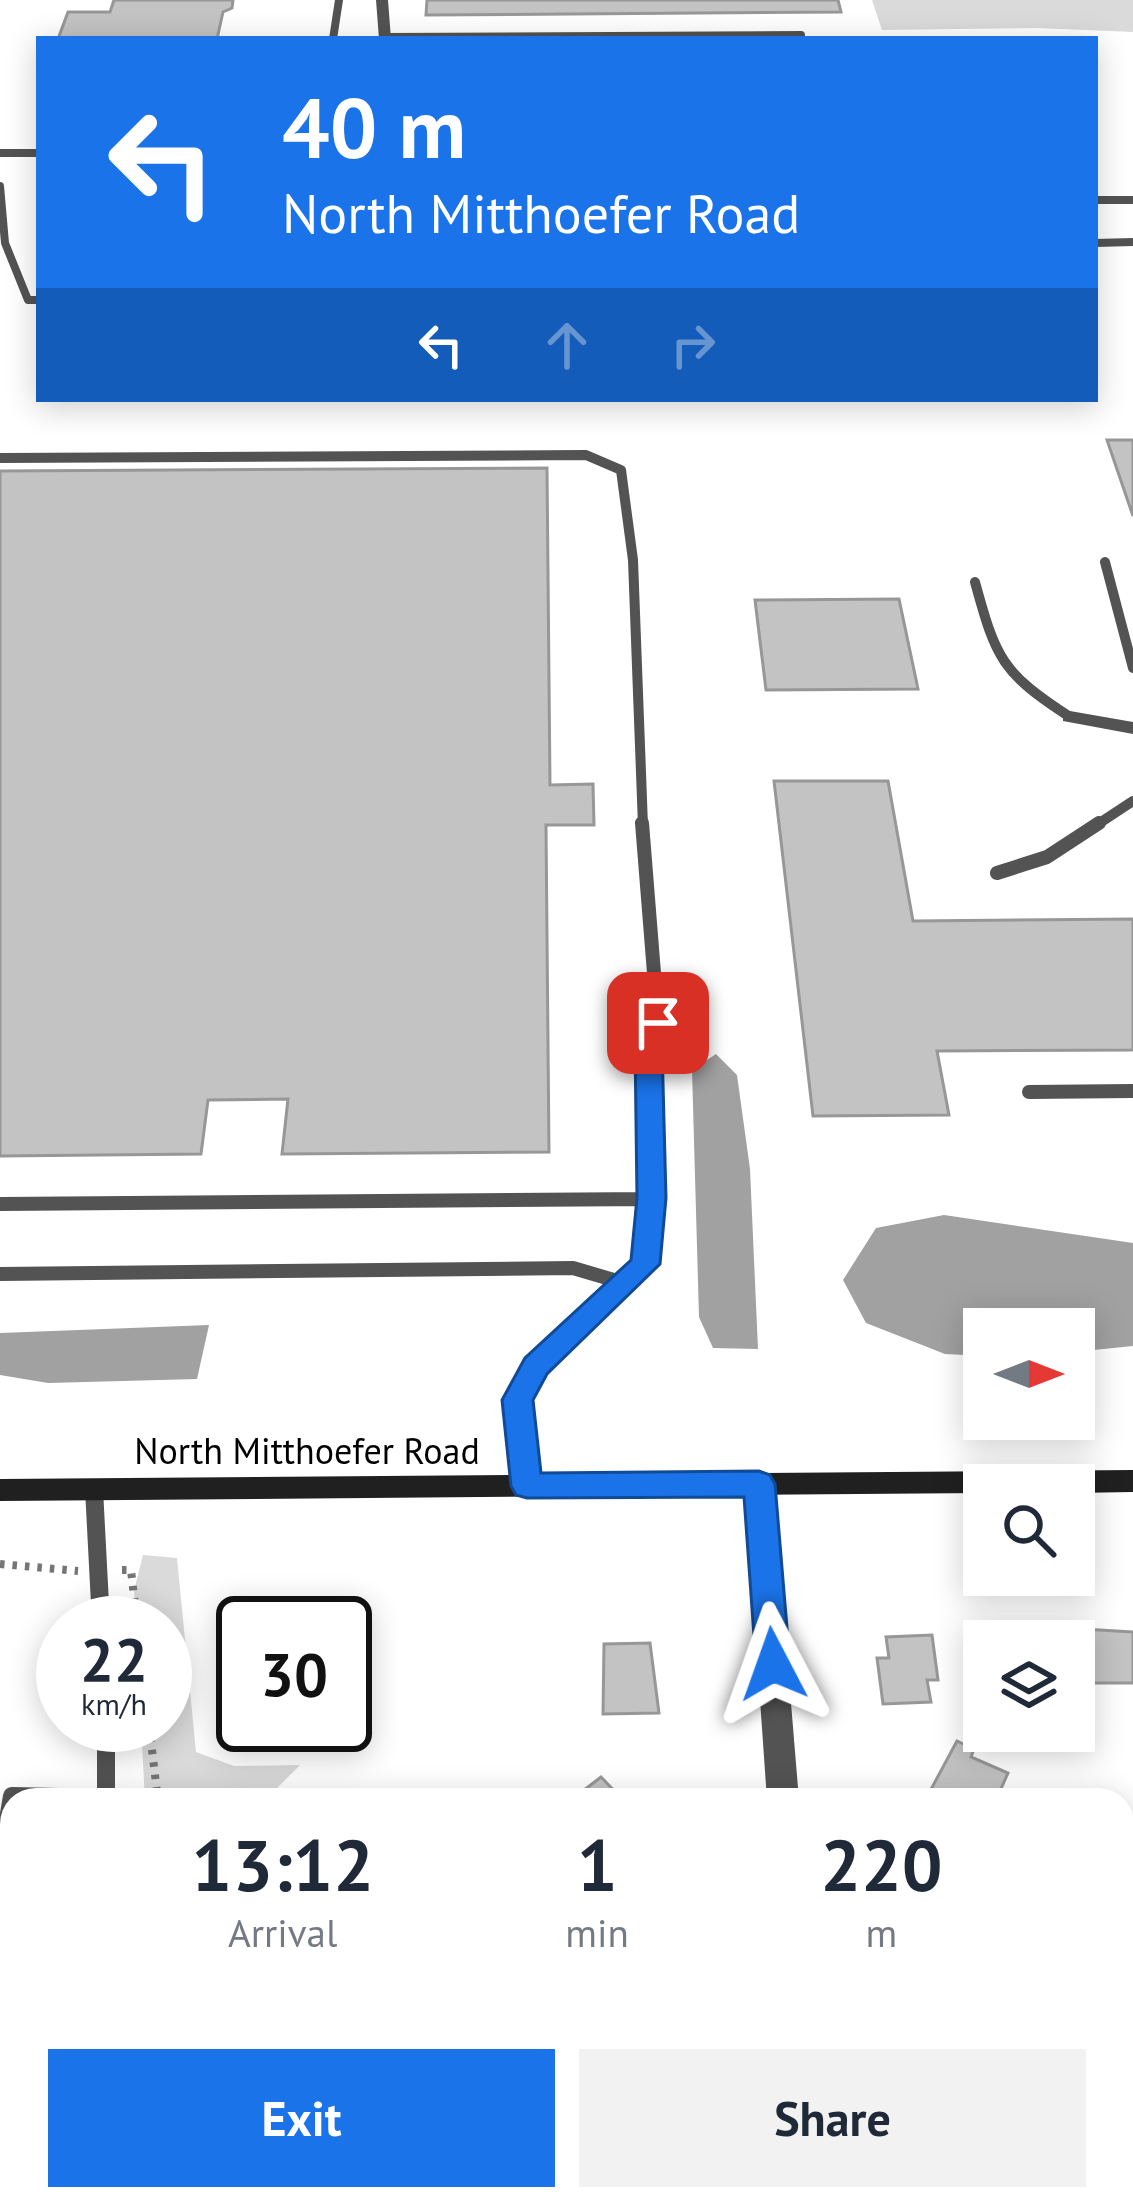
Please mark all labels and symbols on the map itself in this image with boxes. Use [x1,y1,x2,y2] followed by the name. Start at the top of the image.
[607,972,709,1074] pin
[963,1308,1095,1440] north arrow
[134,1427,480,1474] street label: North Mitthoefer Road
[216,1596,372,1752] speed limit sign: 30
[710,1601,836,1727] position arrow

